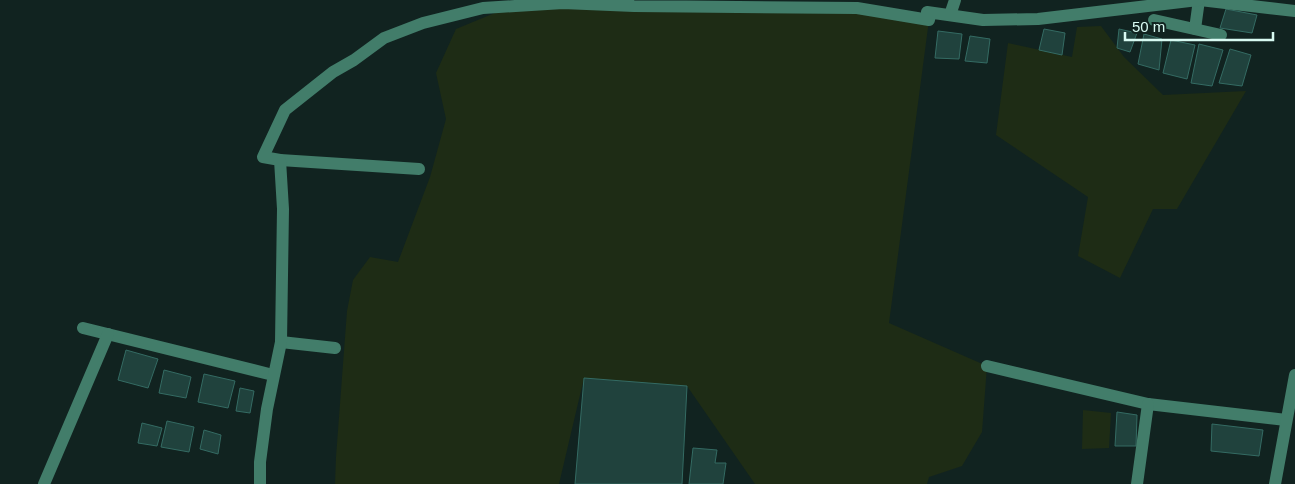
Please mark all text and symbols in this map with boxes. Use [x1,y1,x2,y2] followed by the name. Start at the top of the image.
[1125,10,1272,42] scale bar
[1132,18,1165,35] text: 50 m

